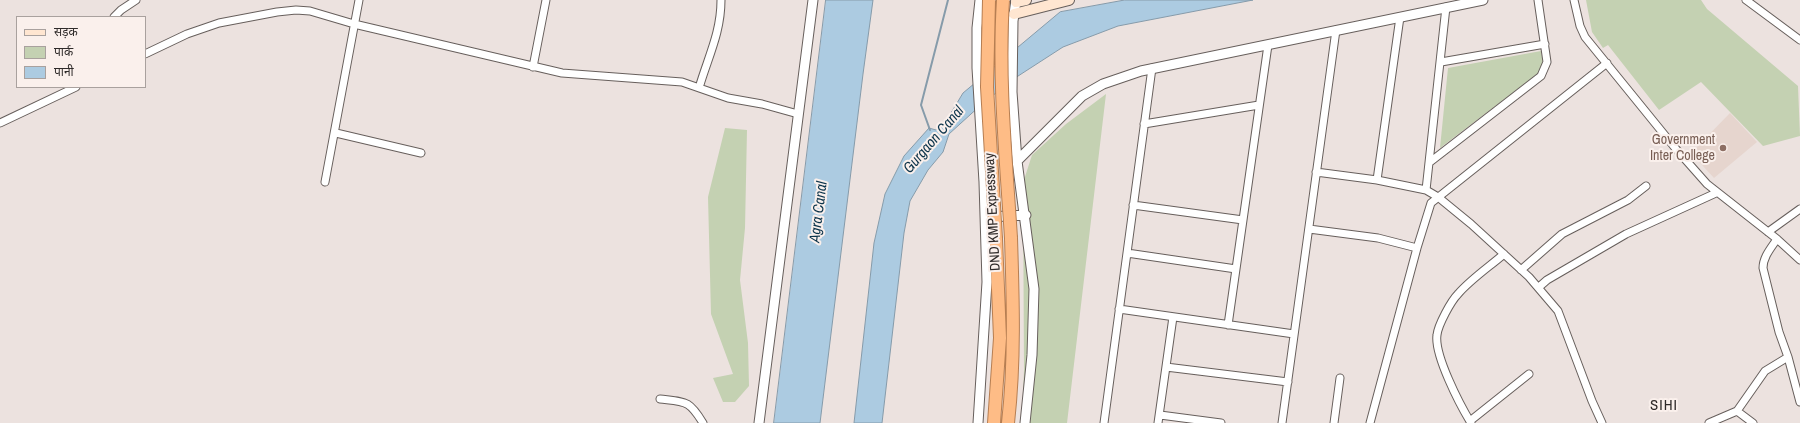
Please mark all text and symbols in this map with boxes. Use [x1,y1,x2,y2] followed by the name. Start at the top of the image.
[16,16,146,88] legend
[54,24,78,40] text: सड़क
[54,44,73,60] text: पार्क
[54,64,74,80] text: पानी
[900,103,968,177] water label: Gurgaon Canal
[1650,132,1715,164] place label: Government Inter College
[1718,143,1728,153] marker: Government Inter College
[982,153,1004,271] street label: DND KMP Expressway
[806,180,832,244] water label: Agra Canal
[1650,397,1678,415] district label: SIHI

